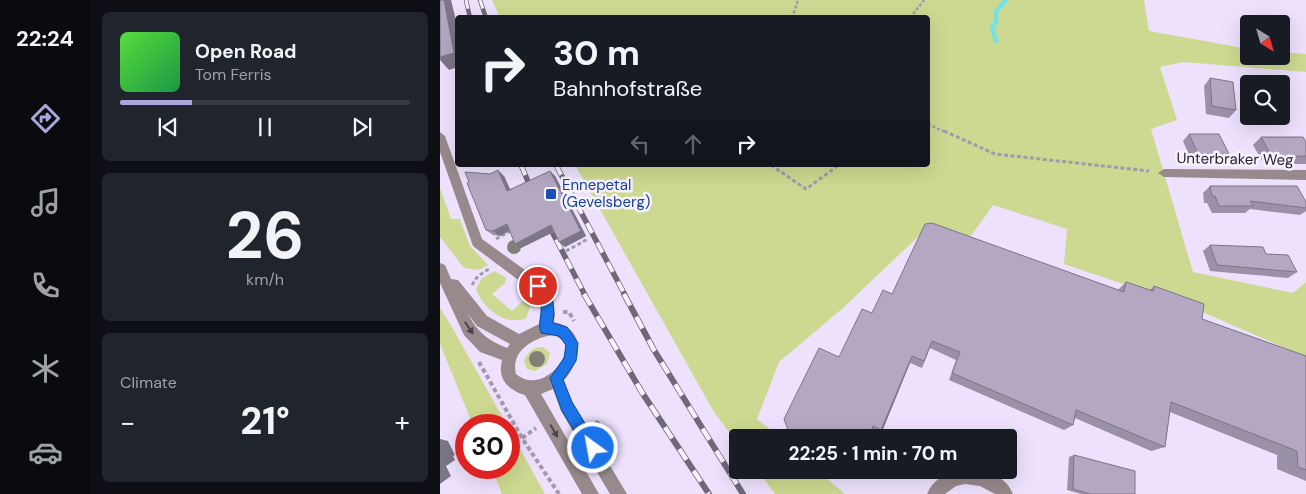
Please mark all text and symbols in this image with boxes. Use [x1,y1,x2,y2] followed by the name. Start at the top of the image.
[1240,15,1290,65] north arrow
[1240,15,1290,125] map controls
[16,24,74,53] text: 22:24
[553,30,640,76] text: 30 m
[470,35,535,100] icon: right
[195,39,297,64] text: Open Road
[195,64,272,85] text: Tom Ferris
[553,74,702,103] text: Bahnhofstraße
[1240,75,1290,125] button: search
[28,101,63,136] icon: directions
[154,113,182,141] icon: previous
[251,113,279,141] icon: pause
[348,113,376,141] icon: next
[626,130,654,158] icon: left
[679,130,707,158] icon: ahead
[732,130,760,158] icon: right
[1176,148,1294,170] street label: Unterbraker Weg
[562,175,650,212] place label: Ennepetal (Gevelsberg)
[28,185,63,220] icon: music
[544,187,558,201] marker: Ennepetal (Gevelsberg)
[226,194,304,278] text: 26
[517,265,559,307] pin
[28,268,63,303] icon: phone
[246,269,284,290] text: km/h
[524,272,552,300] icon: arrive
[464,321,474,335] one-way arrow
[28,351,63,386] icon: climate
[120,372,177,393] text: Climate
[240,396,290,446] text: 21°
[120,404,135,441] text: −
[395,404,410,441] text: +
[455,414,520,479] speed limit sign: 30
[566,421,618,473] position arrow
[549,424,558,438] one-way arrow
[28,435,63,470] icon: car
[789,441,957,466] text: 22:25 · 1 min · 70 m

